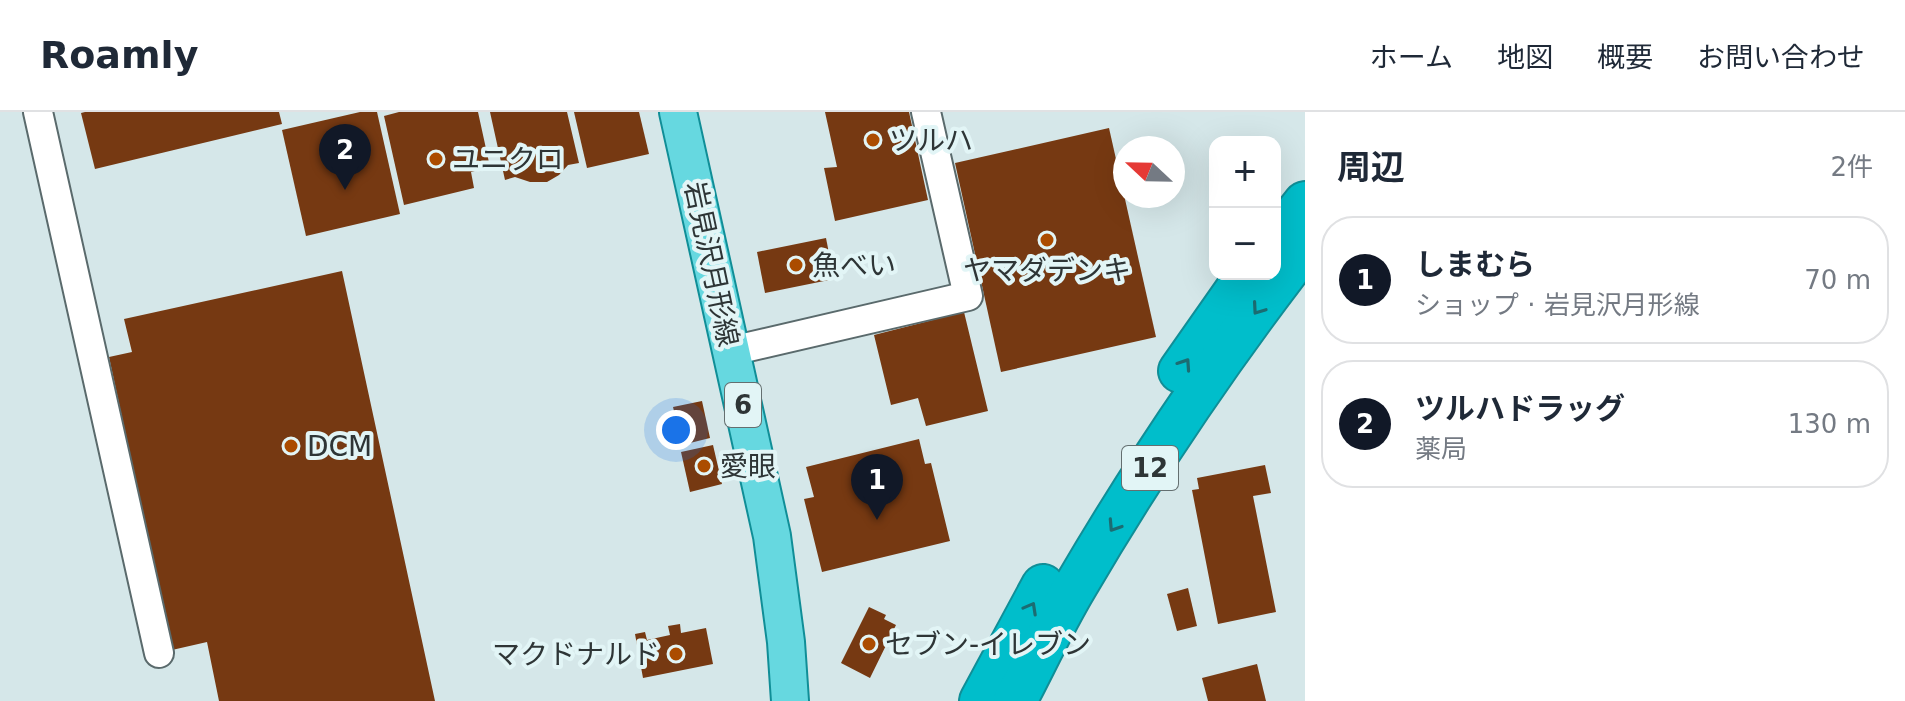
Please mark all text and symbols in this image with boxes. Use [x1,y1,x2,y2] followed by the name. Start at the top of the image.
[40,33,198,77] text: Roamly
[1370,41,1453,74] text: ホーム
[1497,41,1553,74] text: 地図
[1597,41,1653,74] text: 概要
[1697,41,1865,74] text: お問い合わせ
[319,124,371,190] pin: 2
[889,124,973,157] place label: ツルハ
[864,131,882,149] marker: ツルハ
[1113,136,1185,208] north arrow
[1209,136,1281,280] map controls
[1209,136,1281,208] button: +
[452,143,564,176] place label: ユニクロ
[1337,147,1405,187] text: 周辺
[427,150,445,168] marker: ユニクロ
[1830,152,1873,182] text: 2件
[678,179,745,350] street label: 岩見沢月形線
[1209,208,1281,280] button: −
[1038,231,1056,249] marker: ヤマダデンキ
[1415,247,1535,282] text: しまむら
[812,249,896,282] place label: 魚べい
[963,254,1131,287] place label: ヤマダデンキ
[787,256,805,274] marker: 魚べい
[1356,265,1374,295] text: 1
[1804,265,1871,295] text: 70 m
[1415,290,1700,320] text: ショップ · 岩見沢月形線
[1253,301,1268,315] one-way arrow
[1175,359,1190,373] one-way arrow
[725,383,761,427] road number: 6
[1415,391,1625,426] text: ツルハドラッグ
[1356,409,1374,439] text: 2
[1788,409,1871,439] text: 130 m
[656,410,696,450] your location
[307,430,372,463] place label: DCM
[1415,434,1467,464] text: 薬局
[282,437,300,455] marker: DCM
[1122,446,1178,490] road number: 12
[720,450,776,483] place label: 愛眼
[851,454,903,520] pin: 1
[695,457,713,475] marker: 愛眼
[1108,517,1123,531] one-way arrow
[1021,602,1037,616] one-way arrow
[885,628,1091,661] place label: セブン-イレブン
[860,635,878,653] marker: セブン-イレブン
[492,638,660,671] place label: マクドナルド
[667,645,685,663] marker: マクドナルド

